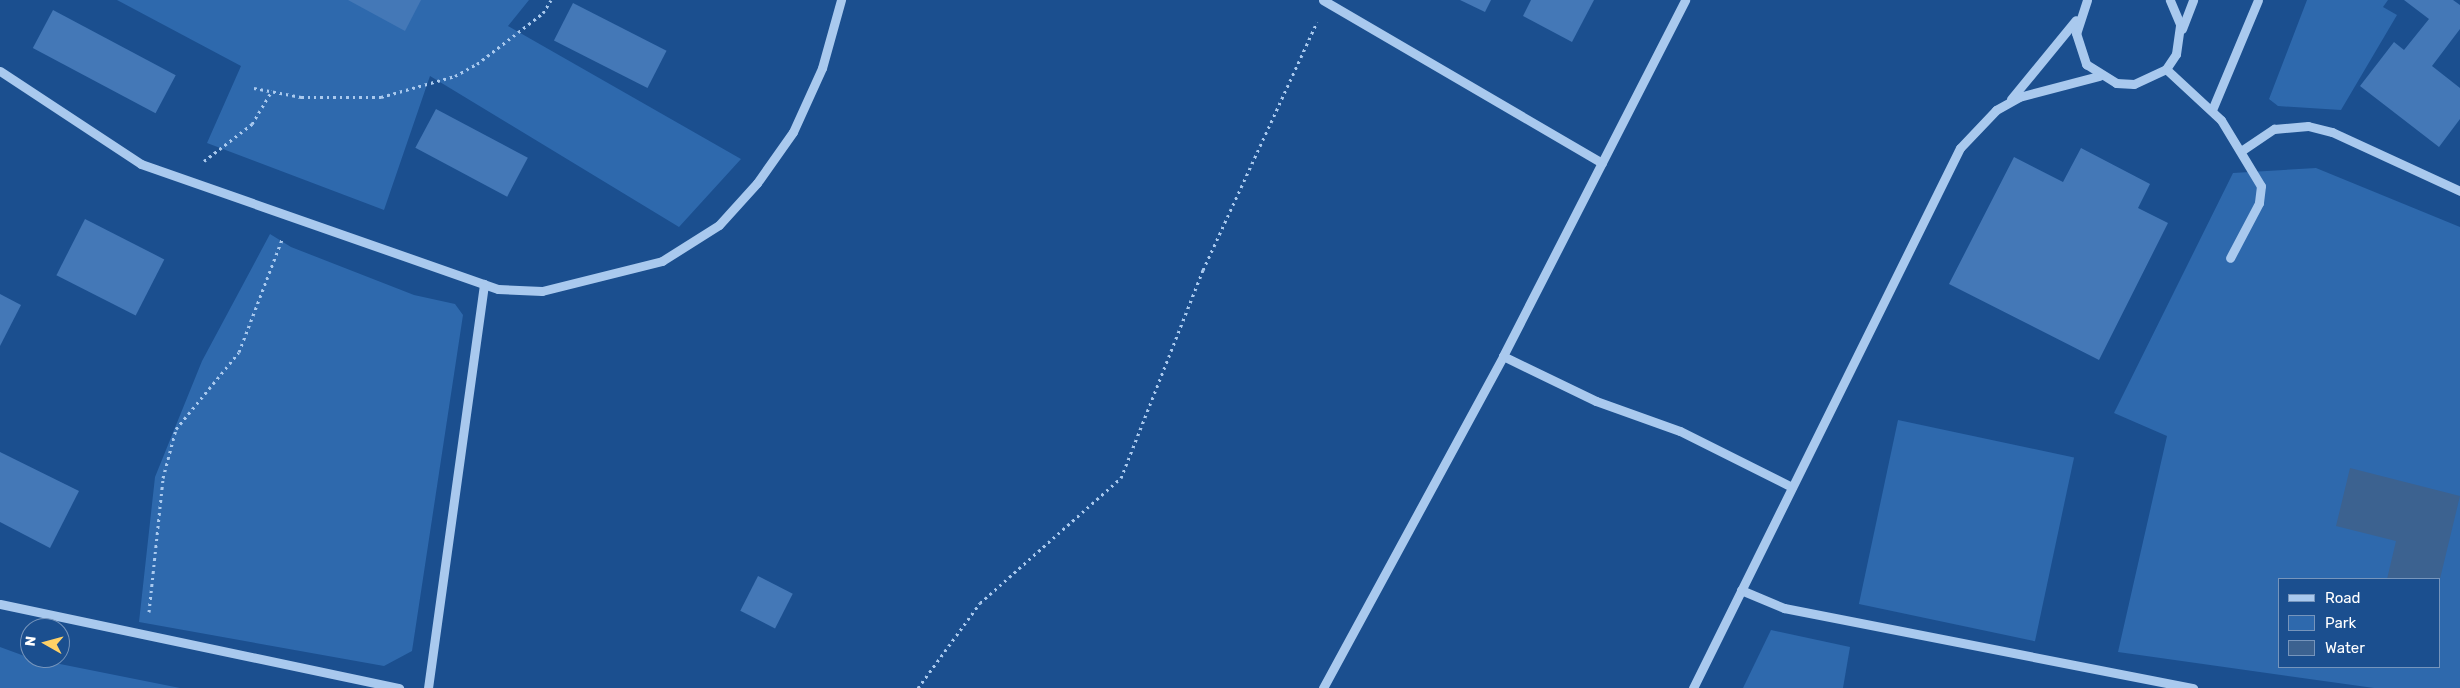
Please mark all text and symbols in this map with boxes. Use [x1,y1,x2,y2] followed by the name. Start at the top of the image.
[2278,578,2440,668] legend
[2325,589,2361,607] text: Road
[2325,614,2356,632] text: Park
[20,618,70,668] north arrow
[22,635,40,647] text: N
[2325,639,2365,657] text: Water

